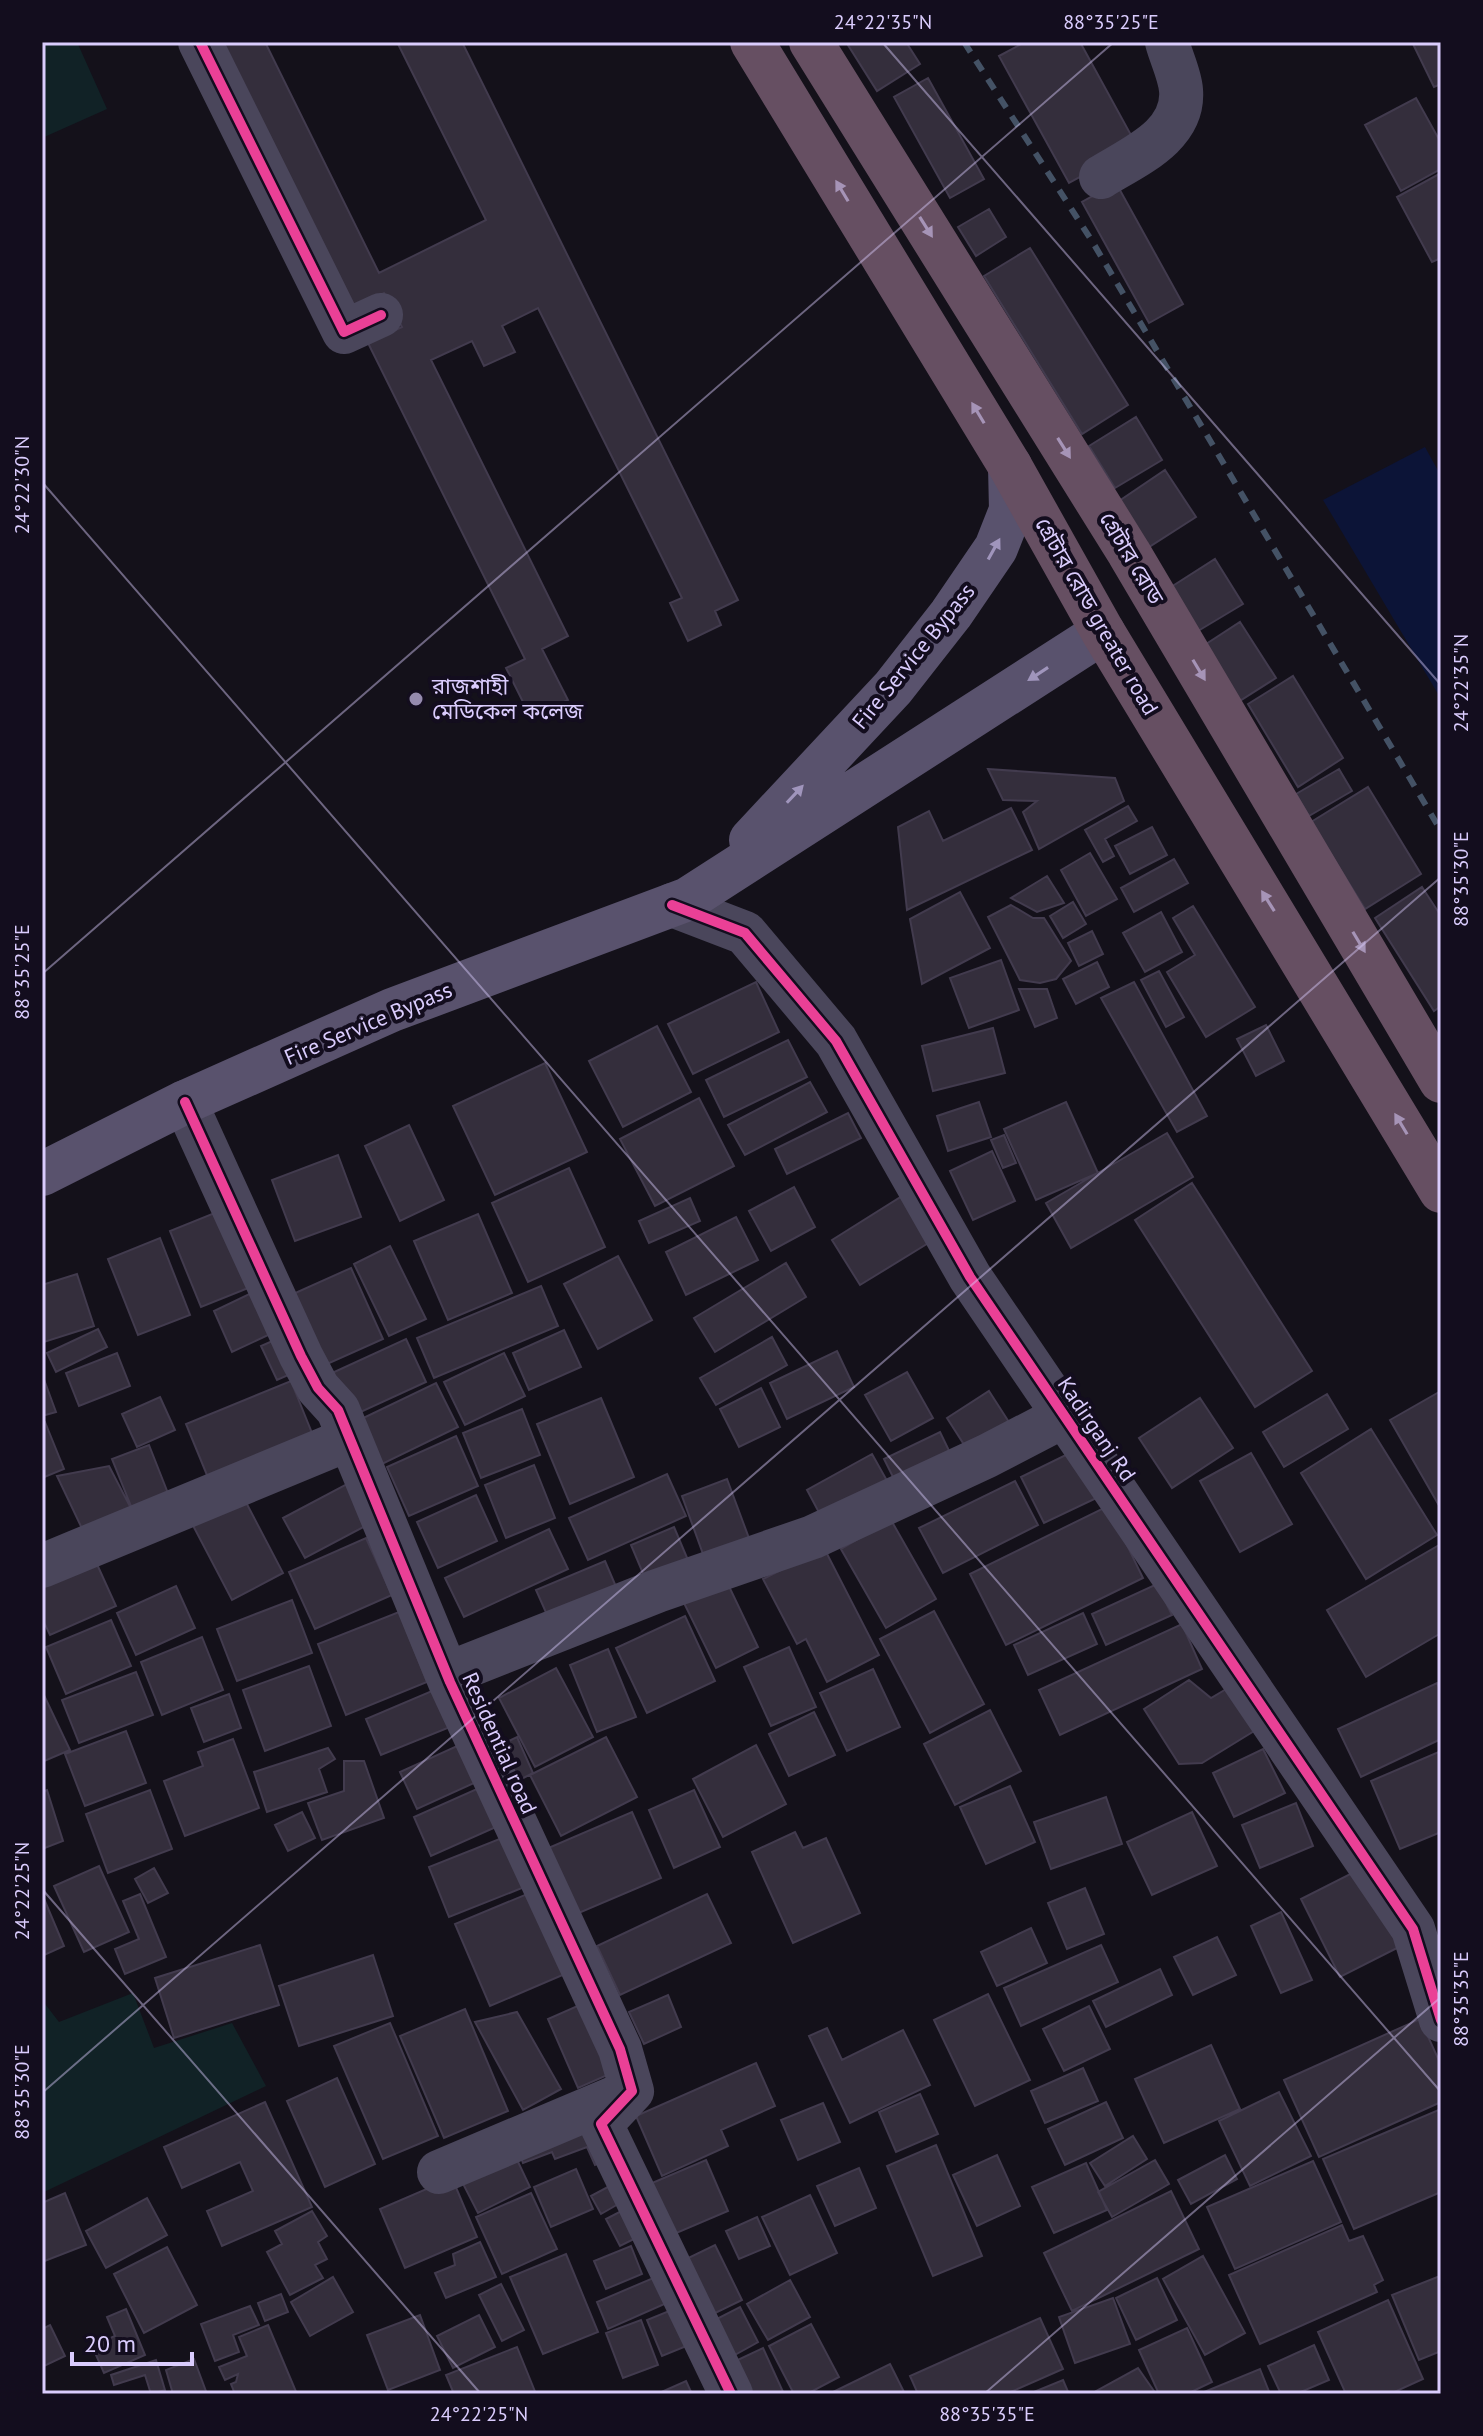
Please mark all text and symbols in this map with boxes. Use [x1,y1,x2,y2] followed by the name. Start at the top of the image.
[834,9,932,35] text: 24°22'35"N
[1063,9,1159,35] text: 88°35'25"E
[836,180,850,202] one-way arrow
[919,216,933,238] one-way arrow
[971,402,985,424] one-way arrow
[9,436,35,534] text: 24°22'30"N
[1057,437,1071,459] one-way arrow
[1094,507,1171,609] street label: গ্রেটার রোড
[1029,512,1165,720] street label: গ্রেটার রোড greater road
[987,538,1000,561] one-way arrow
[846,577,980,735] street label: Fire Service Bypass
[1448,634,1474,732] text: 24°22'35"N
[1192,659,1206,681] one-way arrow
[1027,667,1048,682] one-way arrow
[431,672,584,725] place label: রাজশাহী মেডিকেল কলেজ
[407,690,425,708] marker: রাজশাহী মেডিকেল কলেজ
[785,785,803,804] one-way arrow
[1448,831,1474,927] text: 88°35'30"E
[1262,890,1276,912] one-way arrow
[9,924,35,1020] text: 88°35'25"E
[1352,931,1366,953] one-way arrow
[280,975,456,1071] street label: Fire Service Bypass
[1394,1113,1408,1135] one-way arrow
[1052,1371,1142,1487] street label: Kadirganj Rd
[456,1668,544,1818] street label: Residential road
[9,1842,35,1940] text: 24°22'25"N
[1448,1951,1474,2047] text: 88°35'35"E
[9,2044,35,2140] text: 88°35'30"E
[72,2316,192,2366] scale bar
[84,2328,136,2359] text: 20 m
[430,2401,528,2427] text: 24°22'25"N
[939,2401,1035,2427] text: 88°35'35"E

